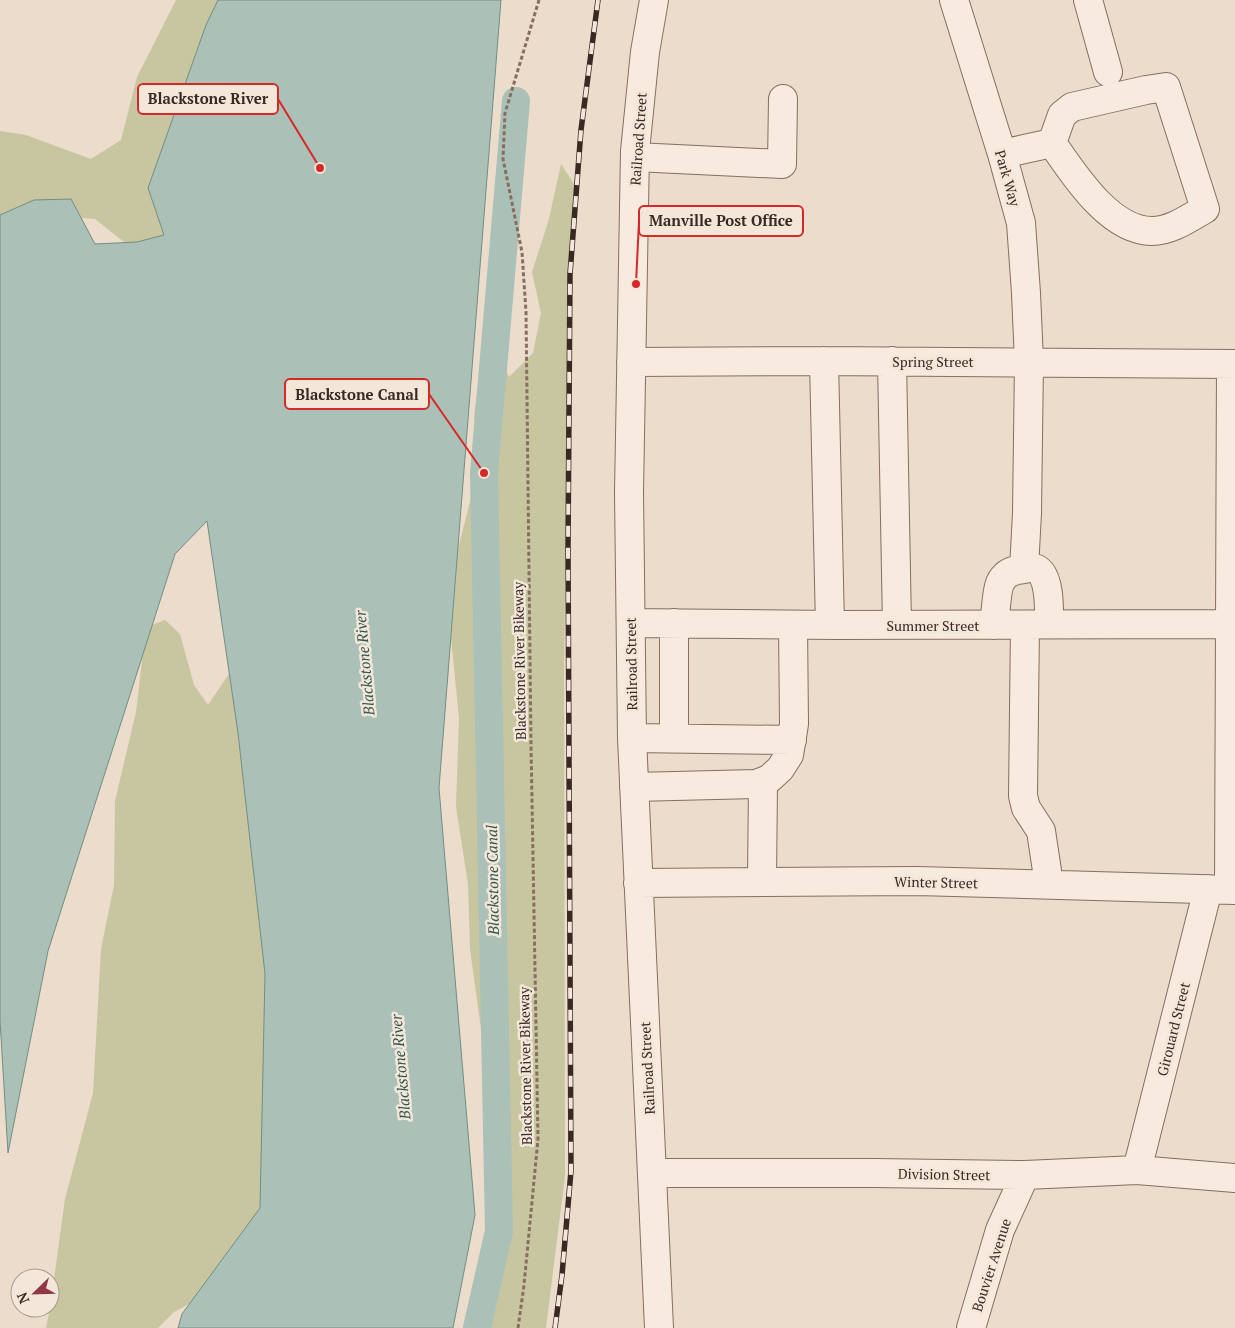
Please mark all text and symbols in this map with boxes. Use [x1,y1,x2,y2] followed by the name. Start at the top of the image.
[138,84,278,114] callout: Blackstone River
[148,88,269,108] text: Blackstone River
[625,91,651,186] street label: Railroad Street
[991,148,1025,209] street label: Park Way
[639,206,803,236] callout: Manville Post Office
[649,210,793,230] text: Manville Post Office
[892,352,975,371] street label: Spring Street
[285,379,429,409] callout: Blackstone Canal
[295,384,419,404] text: Blackstone Canal
[508,581,530,740] street label: Blackstone River Bikeway
[349,608,379,717] water label: Blackstone River
[621,616,641,711] street label: Railroad Street
[887,616,980,635] street label: Summer Street
[481,824,503,936] water label: Blackstone Canal
[894,872,979,892] street label: Winter Street
[1152,979,1194,1078] street label: Girouard Street
[514,986,536,1145] street label: Blackstone River Bikeway
[385,1012,415,1121] water label: Blackstone River
[635,1020,659,1115] street label: Railroad Street
[898,1164,991,1184] street label: Division Street
[967,1216,1015,1314] street label: Bouvier Avenue
[10,1268,60,1318] north arrow
[12,1289,33,1307] text: N

